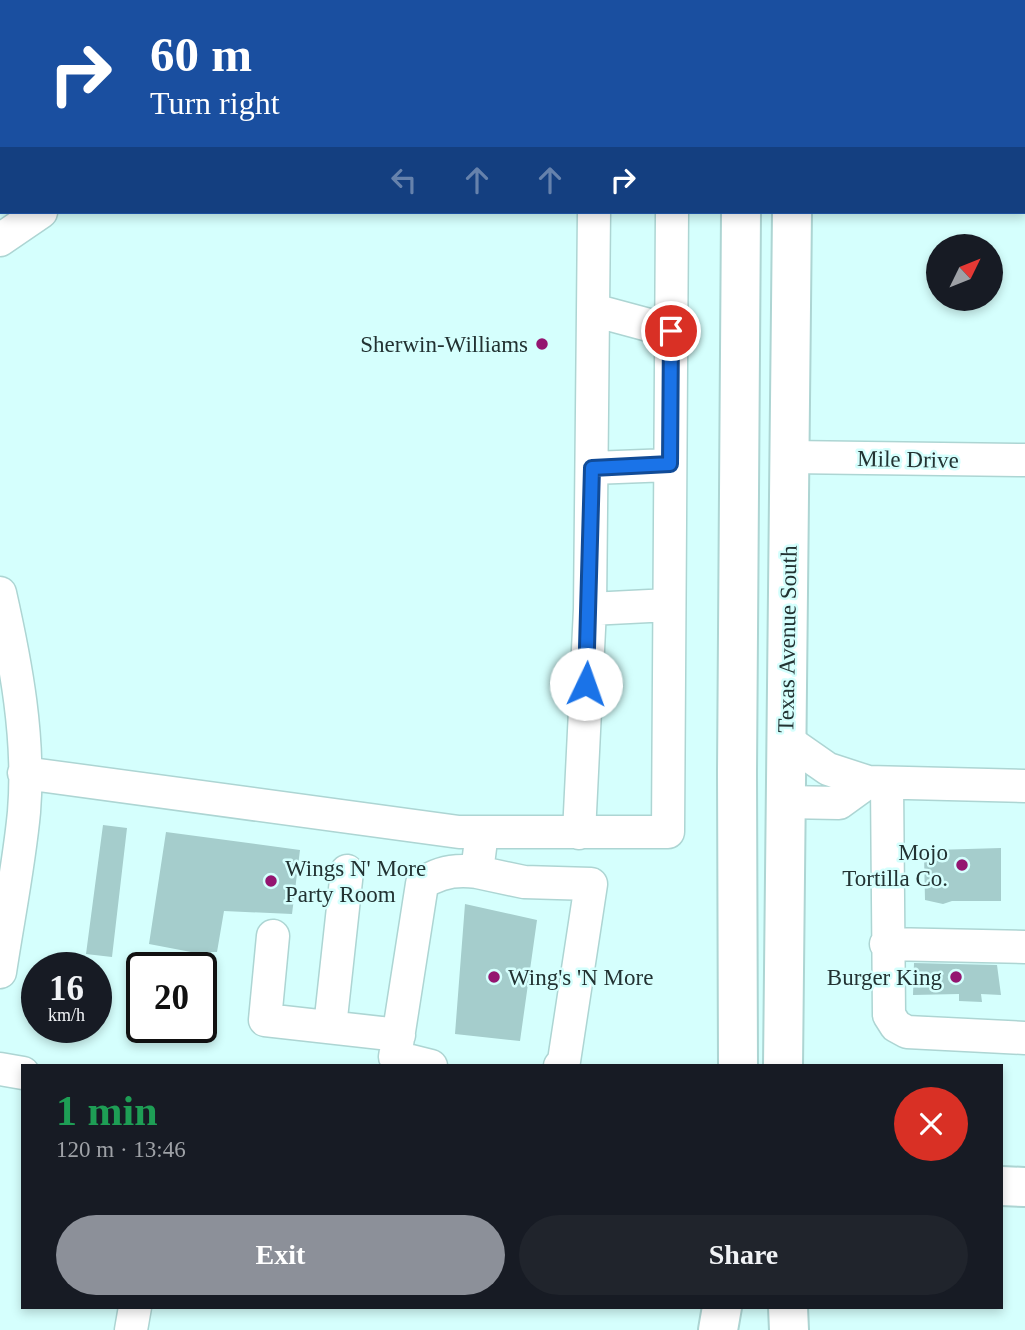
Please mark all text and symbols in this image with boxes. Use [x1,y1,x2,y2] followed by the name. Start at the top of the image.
[150,27,252,82] text: 60 m
[35,28,126,119] icon: right
[150,85,280,121] text: Turn right
[385,161,423,199] icon: left
[458,161,496,199] icon: ahead
[531,161,569,199] icon: ahead
[604,161,642,199] icon: right
[926,234,1003,312] north arrow
[926,234,1003,311] map controls
[641,301,701,361] pin
[652,312,690,350] icon: arrive
[360,332,528,357] place label: Sherwin-Williams
[534,336,550,352] marker: Sherwin-Williams
[857,446,959,473] street label: Mile Drive
[773,545,802,733] street label: Texas Avenue South
[549,647,623,721] position arrow
[842,840,948,891] place label: Mojo Tortilla Co.
[285,856,426,907] place label: Wings N' More Party Room
[954,857,970,873] marker: Mojo Tortilla Co.
[263,873,279,889] marker: Wings N' More Party Room
[126,952,217,1043] speed limit sign: 20
[508,965,653,990] place label: Wing's 'N More
[827,965,942,990] place label: Burger King
[49,969,84,1008] text: 16
[486,969,502,985] marker: Wing's 'N More
[948,969,964,985] marker: Burger King
[48,1005,85,1025] text: km/h
[894,1087,968,1161] button: close
[56,1088,158,1134] text: 1 min
[56,1137,186,1162] text: 120 m · 13:46
[56,1215,505,1295] button: Exit
[519,1215,968,1295] button: Share

